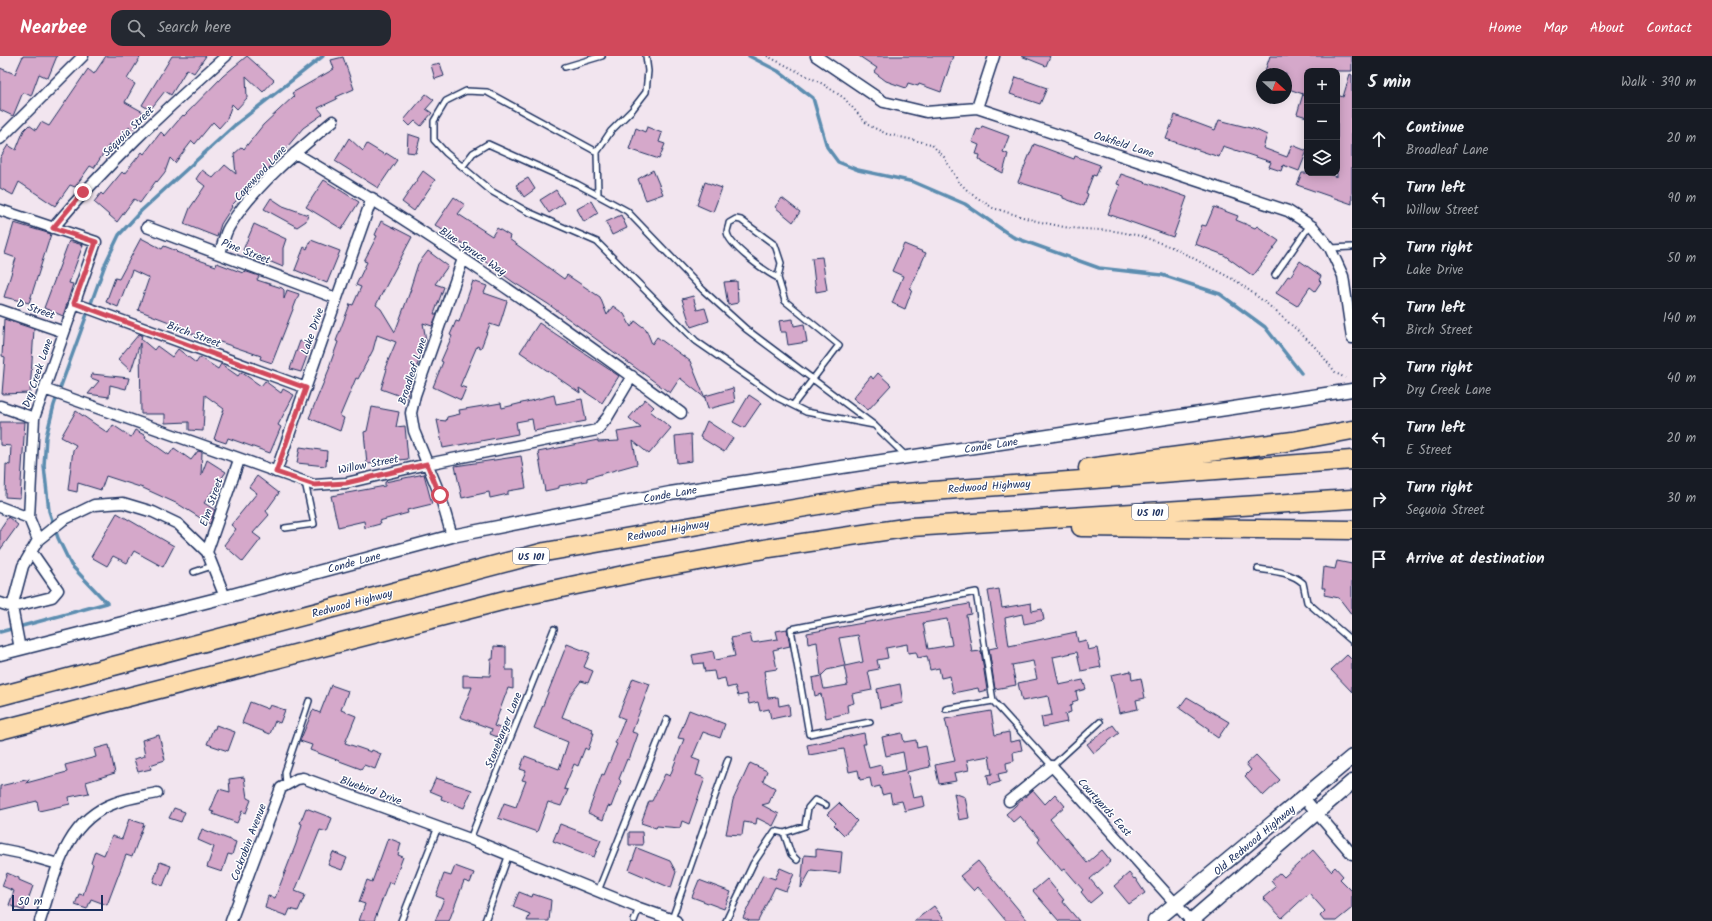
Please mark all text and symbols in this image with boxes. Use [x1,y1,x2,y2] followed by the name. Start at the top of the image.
[111,10,391,46] search box
[20,13,87,43] text: Nearbee
[157,16,231,40] text: Search here
[125,17,147,39] icon: search
[1488,17,1522,39] text: Home
[1544,17,1568,39] text: Map
[1590,17,1624,39] text: About
[1646,17,1692,39] text: Contact
[1256,68,1292,104] north arrow
[1304,68,1340,176] map controls
[1304,68,1340,104] button: +
[1368,69,1411,96] text: 5 min
[1621,72,1696,93] text: Walk · 390 m
[99,102,159,161] street label: Sequoia Street
[1304,104,1340,140] button: −
[1406,116,1464,140] text: Continue
[1091,127,1156,163] street label: Oakfield Lane
[1368,128,1390,150] icon: ahead
[1666,128,1696,149] text: 20 m
[1304,140,1340,176] button: layers
[1406,140,1488,161] text: Broadleaf Lane
[230,141,292,206] street label: Capewood Lane
[1406,176,1466,200] text: Turn left
[74,183,92,201] route end
[1368,188,1390,210] icon: left
[1668,188,1696,209] text: 90 m
[1406,200,1478,221] text: Willow Street
[435,223,510,281] street label: Blue Spruce Way
[218,234,274,270] street label: Pine Street
[1406,236,1473,260] text: Turn right
[1368,248,1390,270] icon: right
[1667,248,1696,269] text: 50 m
[1406,260,1463,281] text: Lake Drive
[14,295,58,325] street label: D Street
[1406,296,1466,320] text: Turn left
[297,305,329,357] street label: Lake Drive
[1368,308,1390,330] icon: left
[1663,308,1696,329] text: 140 m
[164,317,224,353] street label: Birch Street
[1406,320,1473,341] text: Birch Street
[394,335,432,407] street label: Broadleaf Lane
[18,336,58,410] street label: Dry Creek Lane
[1406,356,1473,380] text: Turn right
[1368,368,1390,390] icon: right
[1667,368,1696,389] text: 40 m
[1406,380,1491,401] text: Dry Creek Lane
[1406,416,1466,440] text: Turn left
[1368,428,1390,450] icon: left
[1666,428,1696,449] text: 20 m
[963,433,1019,459] street label: Conde Lane
[1406,440,1452,461] text: E Street
[336,450,401,480] street label: Willow Street
[195,475,229,529] street label: Elm Street
[947,475,1032,499] street label: Redwood Highway
[1406,476,1473,500] text: Turn right
[642,481,699,509] street label: Conde Lane
[431,486,449,504] route start
[1368,488,1390,510] icon: right
[1667,488,1696,509] text: 30 m
[1406,500,1484,521] text: Sequoia Street
[1132,504,1168,520] road number: US 101
[626,515,711,547] street label: Redwood Highway
[326,547,383,579] street label: Conde Lane
[1406,547,1545,571] text: Arrive at destination
[513,548,549,564] road number: US 101
[1368,548,1390,570] icon: arrive
[310,584,395,623] street label: Redwood Highway
[480,690,527,771] street label: Stonebarger Lane
[337,771,404,810] street label: Bluebird Drive
[1073,774,1136,842] street label: Courtyards East
[1210,800,1300,881] street label: Old Redwood Highway
[226,801,272,884] street label: Cockrobin Avenue
[12,893,103,912] scale bar
[18,893,43,911] text: 50 m

